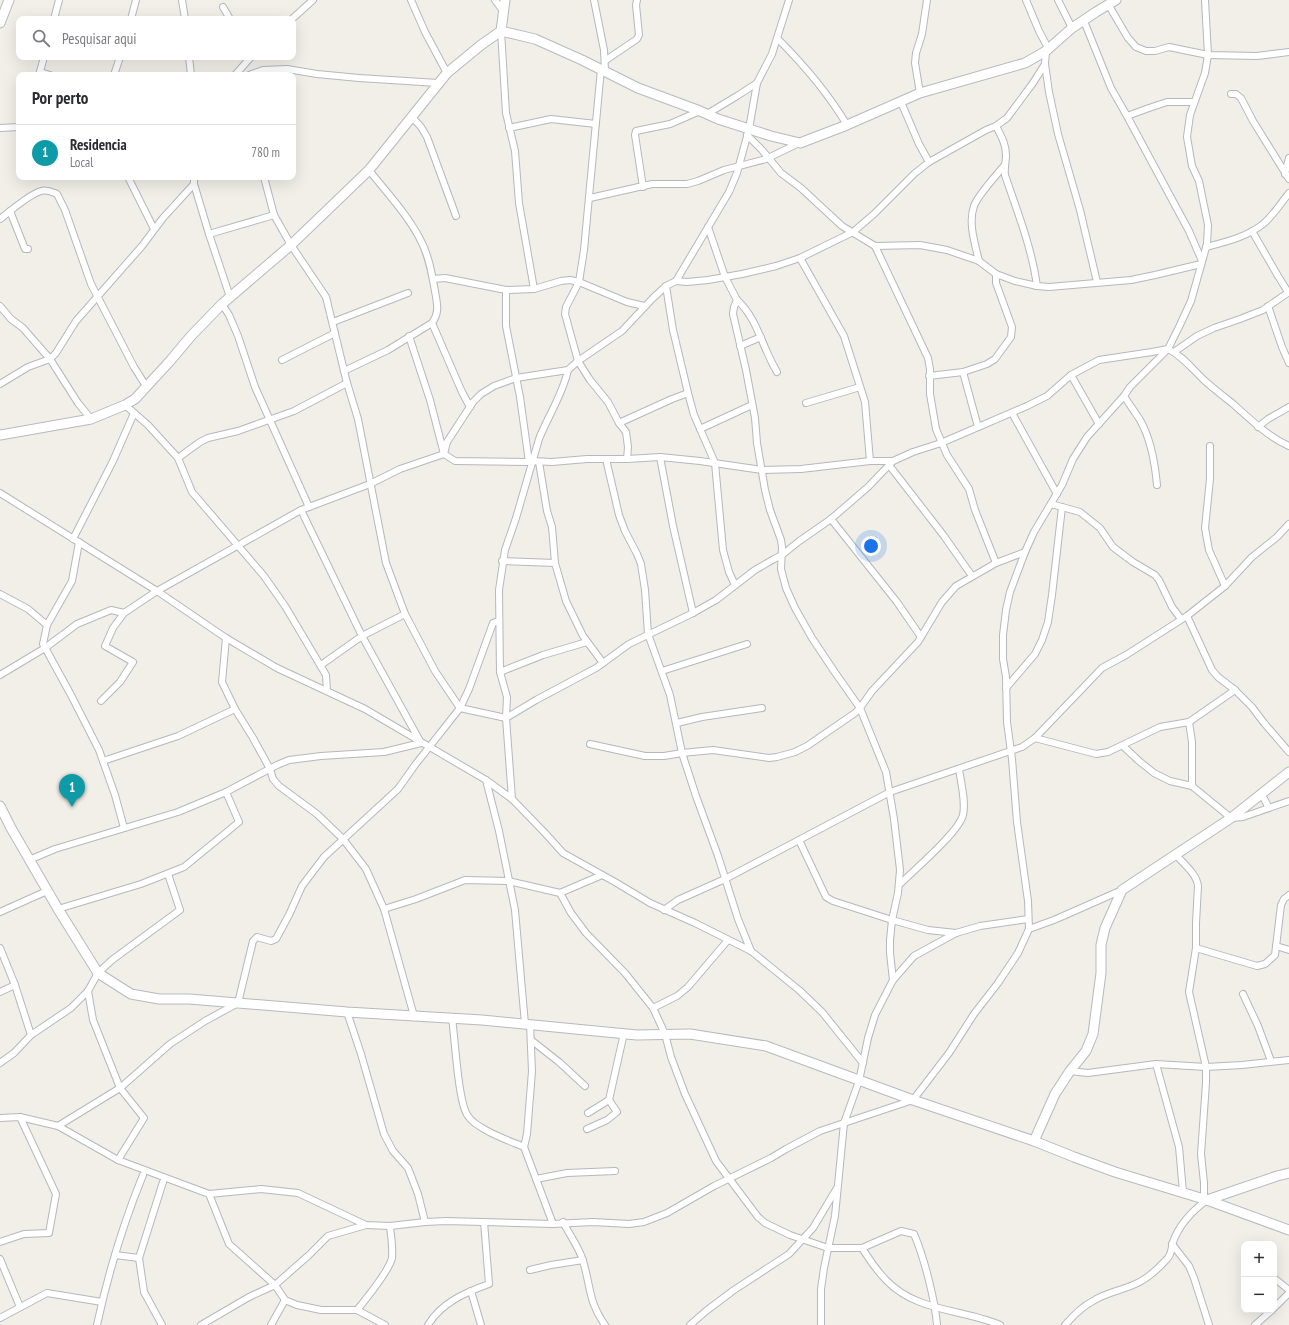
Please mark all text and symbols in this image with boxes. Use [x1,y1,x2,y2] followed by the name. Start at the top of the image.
[16,16,296,60] search box
[30,27,52,49] icon: search
[62,29,136,48] text: Pesquisar aqui
[32,87,88,109] text: Por perto
[70,135,127,154] text: Residencia
[42,144,48,161] text: 1
[251,144,280,161] text: 780 m
[70,154,93,171] text: Local
[861,536,881,556] your location
[59,774,85,807] pin: 1
[1241,1241,1277,1313] map controls
[1241,1241,1277,1277] button: +
[1241,1277,1277,1313] button: −

